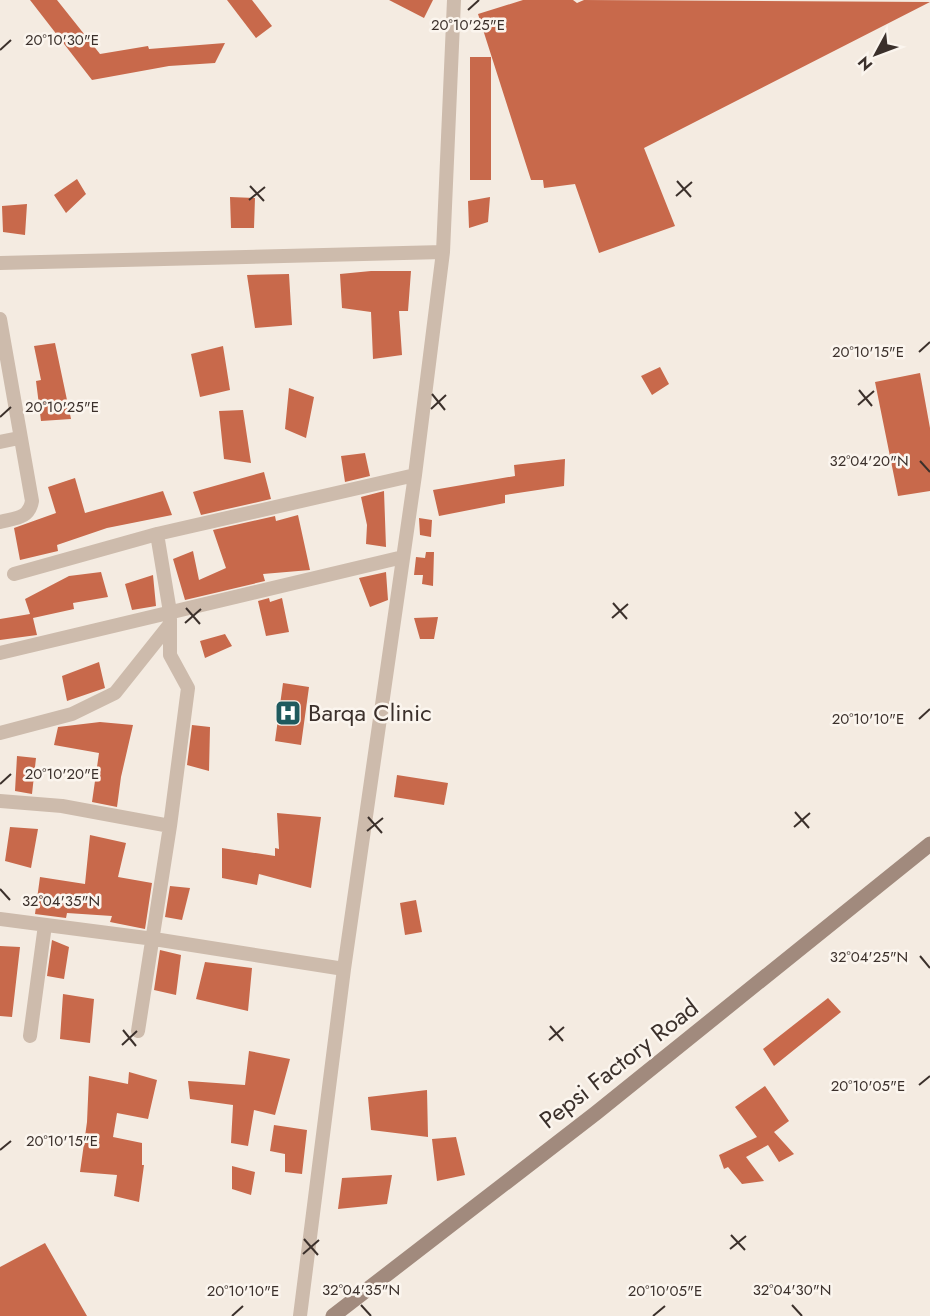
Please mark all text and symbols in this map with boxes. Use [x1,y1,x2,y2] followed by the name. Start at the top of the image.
[431,14,505,36] text: 20°10'25"E
[846,24,906,84] north arrow
[25,29,99,51] text: 20°10'30"E
[852,51,878,76] text: N
[832,341,904,363] text: 20°10'15"E
[25,396,99,418] text: 20°10'25"E
[829,450,909,472] text: 32°04'20"N
[308,695,432,730] place label: Barqa Clinic
[273,698,303,728] hospital icon: Barqa Clinic
[832,708,904,730] text: 20°10'10"E
[25,763,99,785] text: 20°10'20"E
[22,890,100,912] text: 32°04'35"N
[830,946,908,968] text: 32°04'25"N
[532,990,706,1137] street label: Pepsi Factory Road
[831,1075,905,1097] text: 20°10'05"E
[26,1130,98,1152] text: 20°10'15"E
[322,1279,400,1301] text: 32°04'35"N
[753,1279,831,1301] text: 32°04'30"N
[207,1280,279,1302] text: 20°10'10"E
[628,1280,702,1302] text: 20°10'05"E

